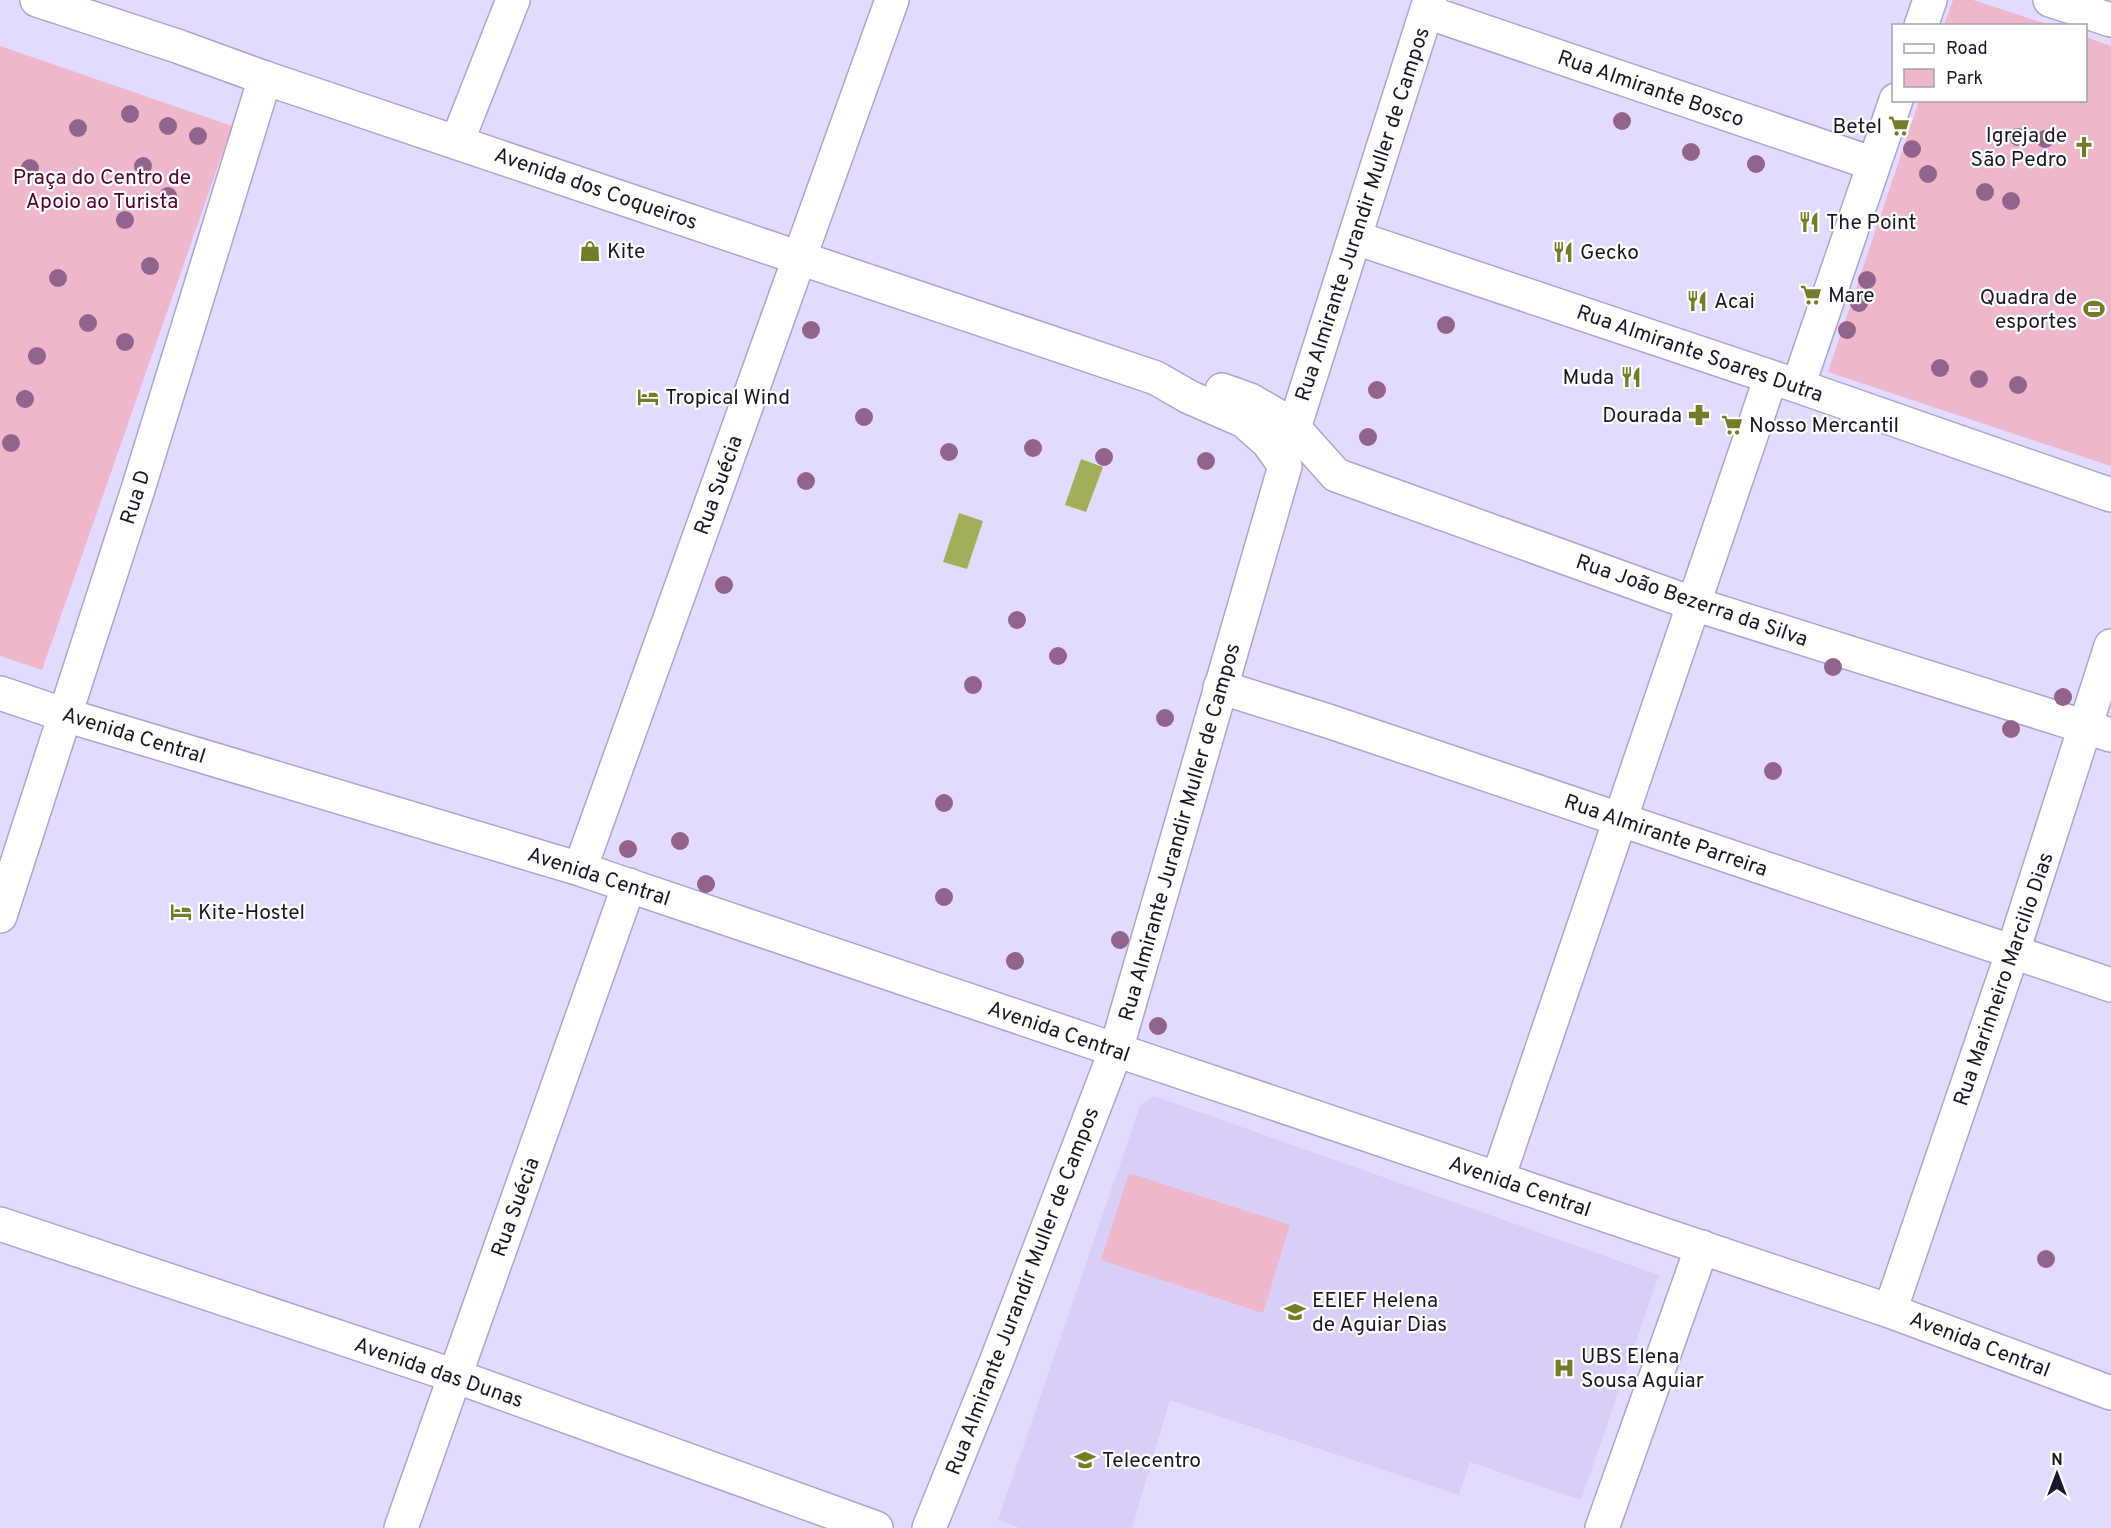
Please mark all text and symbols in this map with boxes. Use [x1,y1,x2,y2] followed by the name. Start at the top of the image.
[1290,24,1437,405] street label: Rua Almirante Jurandir Muller de Campos
[1892,24,2087,102] legend
[1946,38,1988,61] text: Road
[1554,45,1747,134] street label: Rua Almirante Bosco
[1946,68,1983,91] text: Park
[1832,114,1882,141] place label: Betel
[1887,114,1911,138] supermarket icon: Betel
[1971,123,2067,174] place label: Igreja de São Pedro
[2072,135,2096,159] church icon: Igreja de São Pedro
[490,142,701,237] street label: Avenida dos Coqueiros
[13,165,191,216] park label: Praça do Centro de Apoio ao Turista
[1797,210,1821,234] restaurant icon: The Point
[1826,210,1916,237] place label: The Point
[578,239,602,263] shop icon: Kite
[607,239,645,266] place label: Kite
[1551,240,1575,264] restaurant icon: Gecko
[1580,240,1639,267] place label: Gecko
[1799,283,1823,307] supermarket icon: Mare
[1828,283,1875,310] place label: Mare
[1980,285,2077,336] place label: Quadra de esportes
[1685,289,1709,313] restaurant icon: Acai
[1714,289,1755,316] place label: Acai
[2082,297,2106,321] sports icon: Quadra de esportes
[1573,299,1826,409] street label: Rua Almirante Soares Dutra
[1563,365,1614,392] place label: Muda
[1619,365,1643,389] restaurant icon: Muda
[636,385,660,409] hotel icon: Tropical Wind
[665,385,790,412] place label: Tropical Wind
[1602,403,1682,430] place label: Dourada
[1687,403,1711,427] pharmacy icon: Dourada
[1720,413,1744,437] supermarket icon: Nosso Mercantil
[1749,413,1899,440] place label: Nosso Mercantil
[689,432,750,539] street label: Rua Suécia
[115,467,158,528] street label: Rua D
[1572,549,1811,654] street label: Rua João Bezerra da Silva
[1113,640,1247,1025] street label: Rua Almirante Jurandir Muller de Campos
[59,702,208,771] street label: Avenida Central
[1560,789,1771,884] street label: Rua Almirante Parreira
[524,842,673,913] street label: Avenida Central
[1948,849,2061,1110] street label: Rua Marinheiro Marcilio Dias
[169,900,193,924] hotel icon: Kite-Hostel
[198,900,305,927] place label: Kite-Hostel
[984,995,1133,1069] street label: Avenida Central
[941,1104,1106,1479] street label: Rua Almirante Jurandir Muller de Campos
[1445,1150,1594,1224] street label: Avenida Central
[486,1154,547,1261] street label: Rua Suécia
[1312,1288,1447,1339] place label: EEIEF Helena de Aguiar Dias
[1283,1300,1307,1324] school or university icon: EEIEF Helena de Aguiar Dias
[1905,1306,2054,1385] street label: Avenida Central
[350,1332,527,1415] street label: Avenida das Dunas
[1581,1344,1704,1395] place label: UBS Elena Sousa Aguiar
[1552,1356,1576,1380] hospital icon: UBS Elena Sousa Aguiar
[2027,1444,2087,1504] north arrow
[1073,1448,1097,1472] school or university icon: Telecentro
[1102,1448,1201,1475] place label: Telecentro
[2051,1451,2063,1471] text: N

